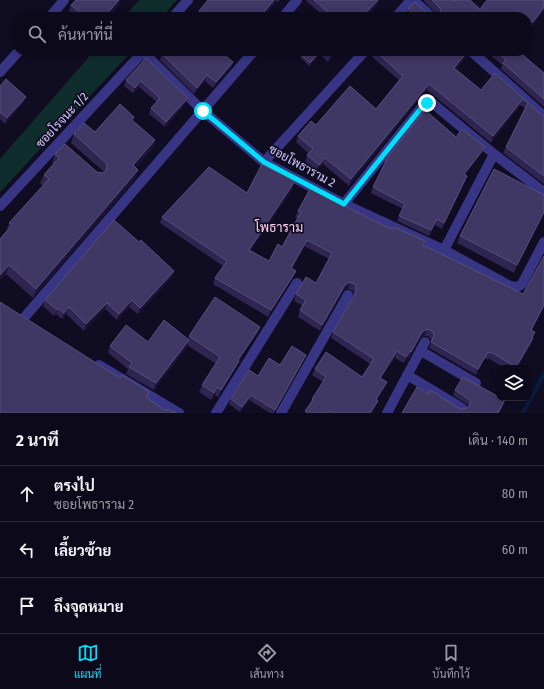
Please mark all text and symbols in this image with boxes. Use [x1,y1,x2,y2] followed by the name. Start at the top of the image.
[12,12,532,56] search box
[26,23,48,45] icon: search
[58,26,113,44] text: ค้นหาที่นี่
[32,89,91,150] street label: ซอยโรจนะ 1/2
[418,94,436,112] route end
[194,102,212,120] route start
[266,141,338,190] street label: ซอยโพธาราม 2
[254,219,303,235] district label: โพธาราม
[496,365,532,401] map controls
[496,365,532,401] button: layers
[16,430,59,451] text: 2 นาที
[468,433,528,448] text: เดิน · 140 m
[54,477,95,495] text: ตรงไป
[16,483,38,505] icon: ahead
[502,486,528,501] text: 80 m
[54,497,134,512] text: ซอยโพธาราม 2
[16,539,38,561] icon: left
[54,542,111,560] text: เลี้ยวซ้าย
[502,542,528,557] text: 60 m
[16,595,38,617] icon: arrive
[54,598,124,616] text: ถึงจุดหมาย
[74,642,102,681] tab: แผนที่
[250,642,284,681] tab: เส้นทาง
[432,642,470,681] tab: บันทึกไว้

